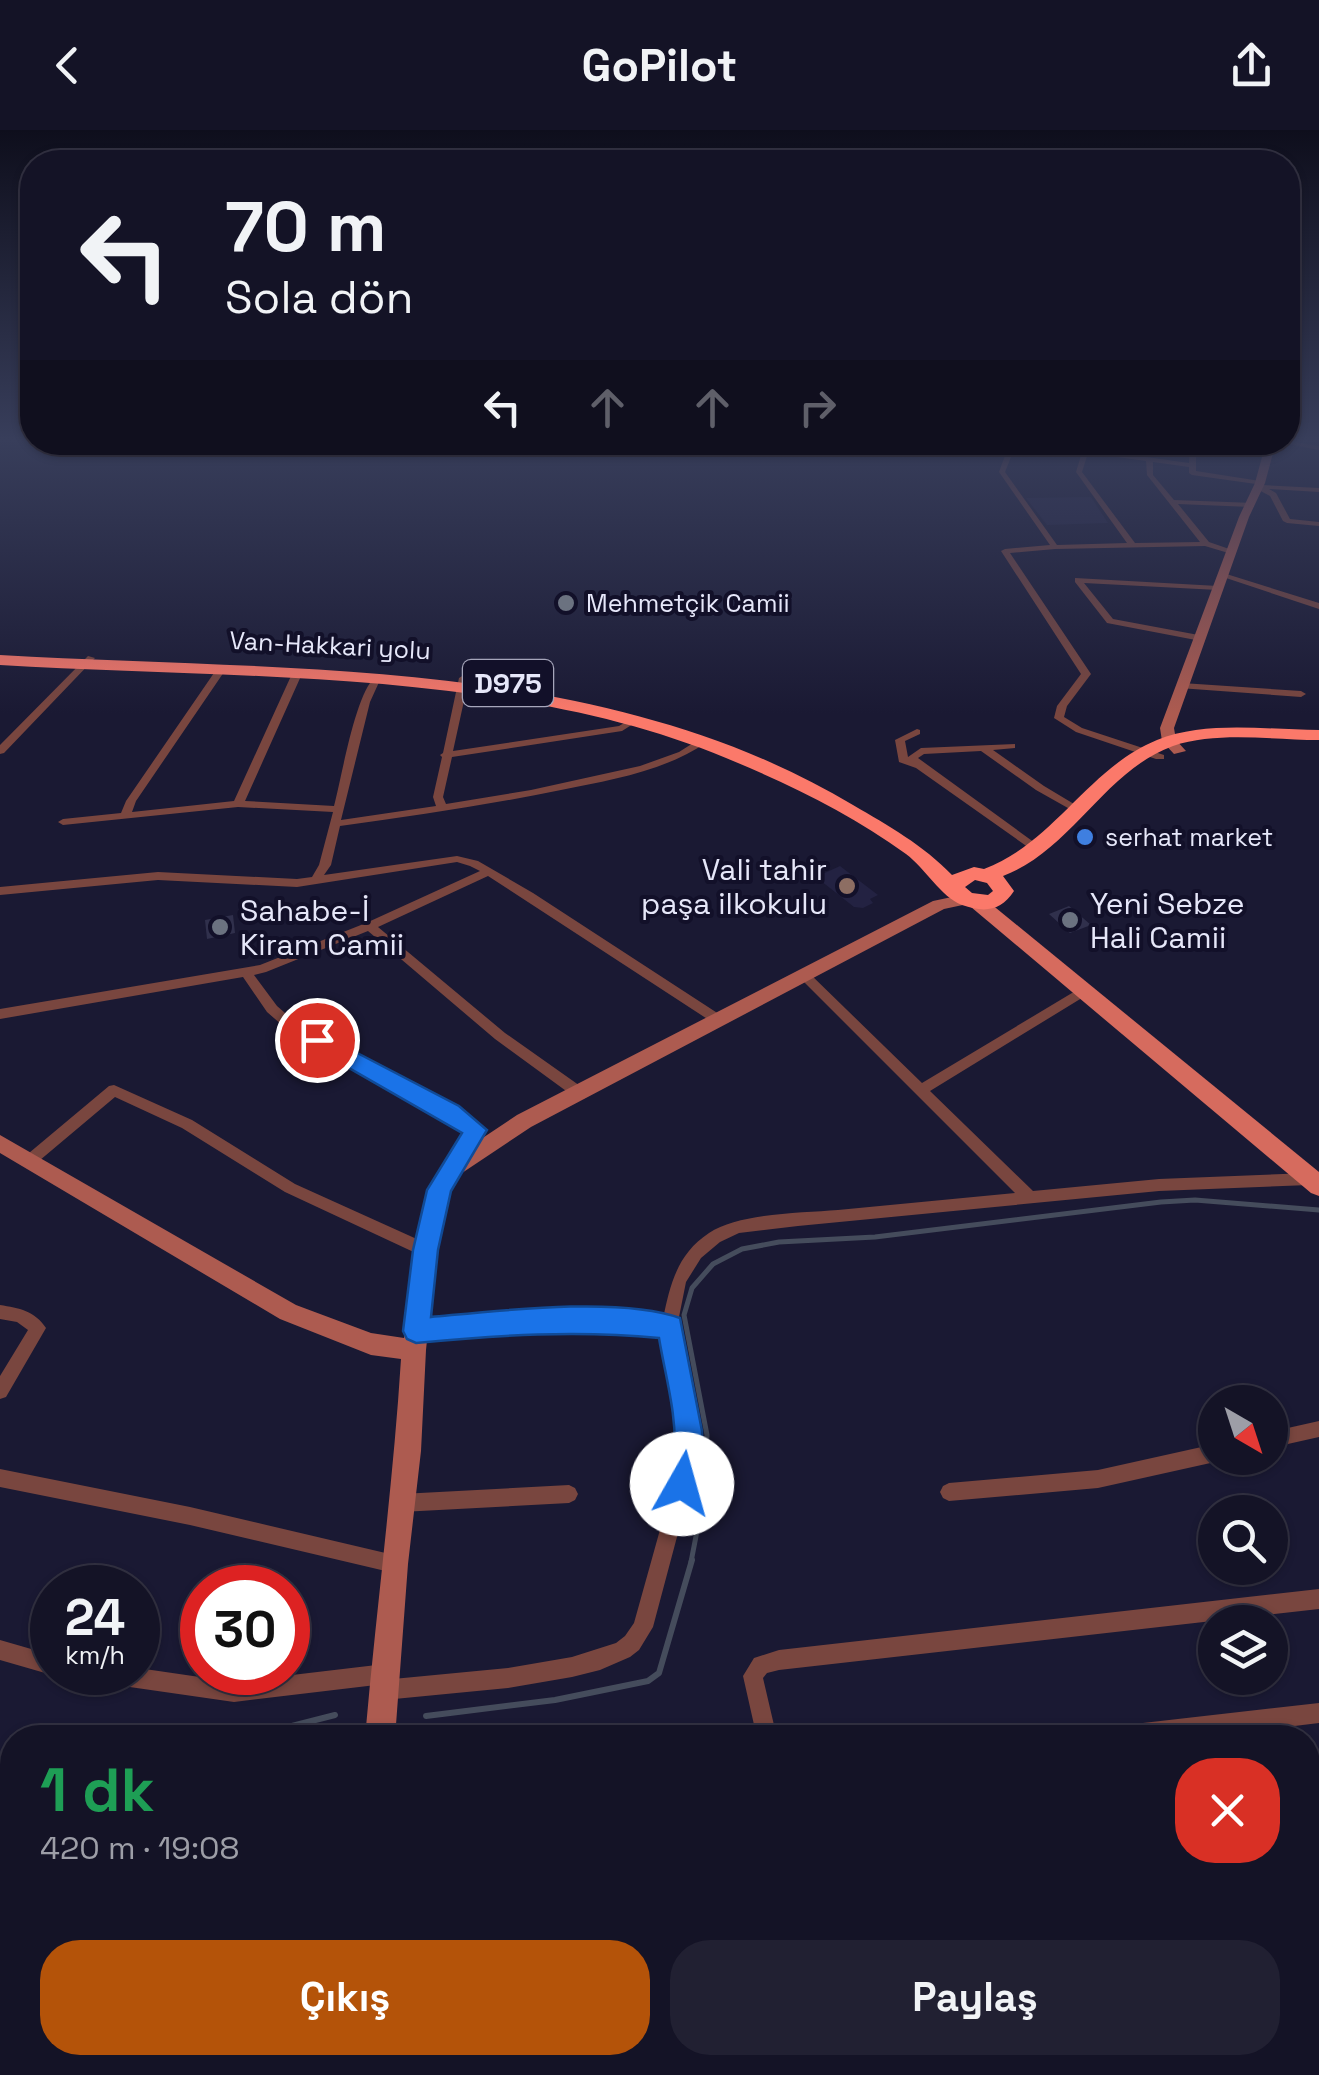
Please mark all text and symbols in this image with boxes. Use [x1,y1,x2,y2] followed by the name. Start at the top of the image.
[582,37,737,94] text: GoPilot
[40,38,95,93] icon: back
[1224,38,1279,93] icon: share
[225,182,386,271] text: 70 m
[60,190,190,320] icon: left
[225,269,413,326] text: Sola dön
[475,380,530,435] icon: left
[580,380,635,435] icon: ahead
[685,380,740,435] icon: ahead
[790,380,845,435] icon: right
[586,587,790,619] place label: Mehmetçik Camii
[555,592,577,614] marker: Mehmetçik Camii
[229,624,431,666] street label: Van-Hakkari yolu
[463,660,553,706] road number: D975
[1105,821,1273,853] place label: serhat market
[1074,826,1096,848] marker: serhat market
[641,850,827,923] place label: Vali tahir paşa ilkokulu
[836,875,858,897] marker: Vali tahir paşa ilkokulu
[1090,884,1245,957] place label: Yeni Sebze Hali Camii
[240,891,404,964] place label: Sahabe-İ Kiram Camii
[1059,909,1081,931] marker: Yeni Sebze Hali Camii
[209,916,231,938] marker: Sahabe-İ Kiram Camii
[275,998,360,1083] pin
[290,1013,345,1068] icon: arrive
[1198,1385,1288,1475] north arrow
[1198,1385,1288,1695] map controls
[630,1432,734,1536] position arrow
[1198,1495,1288,1585] button: search
[180,1565,310,1695] speed limit sign: 30
[65,1586,125,1650] text: 24
[1198,1605,1288,1695] button: layers
[65,1639,125,1671] text: km/h
[40,1752,154,1829] text: 1 dk
[1175,1758,1280,1863] button: close
[40,1828,240,1868] text: 420 m · 19:08
[40,1940,650,2055] button: Çıkış
[670,1940,1280,2055] button: Paylaş

